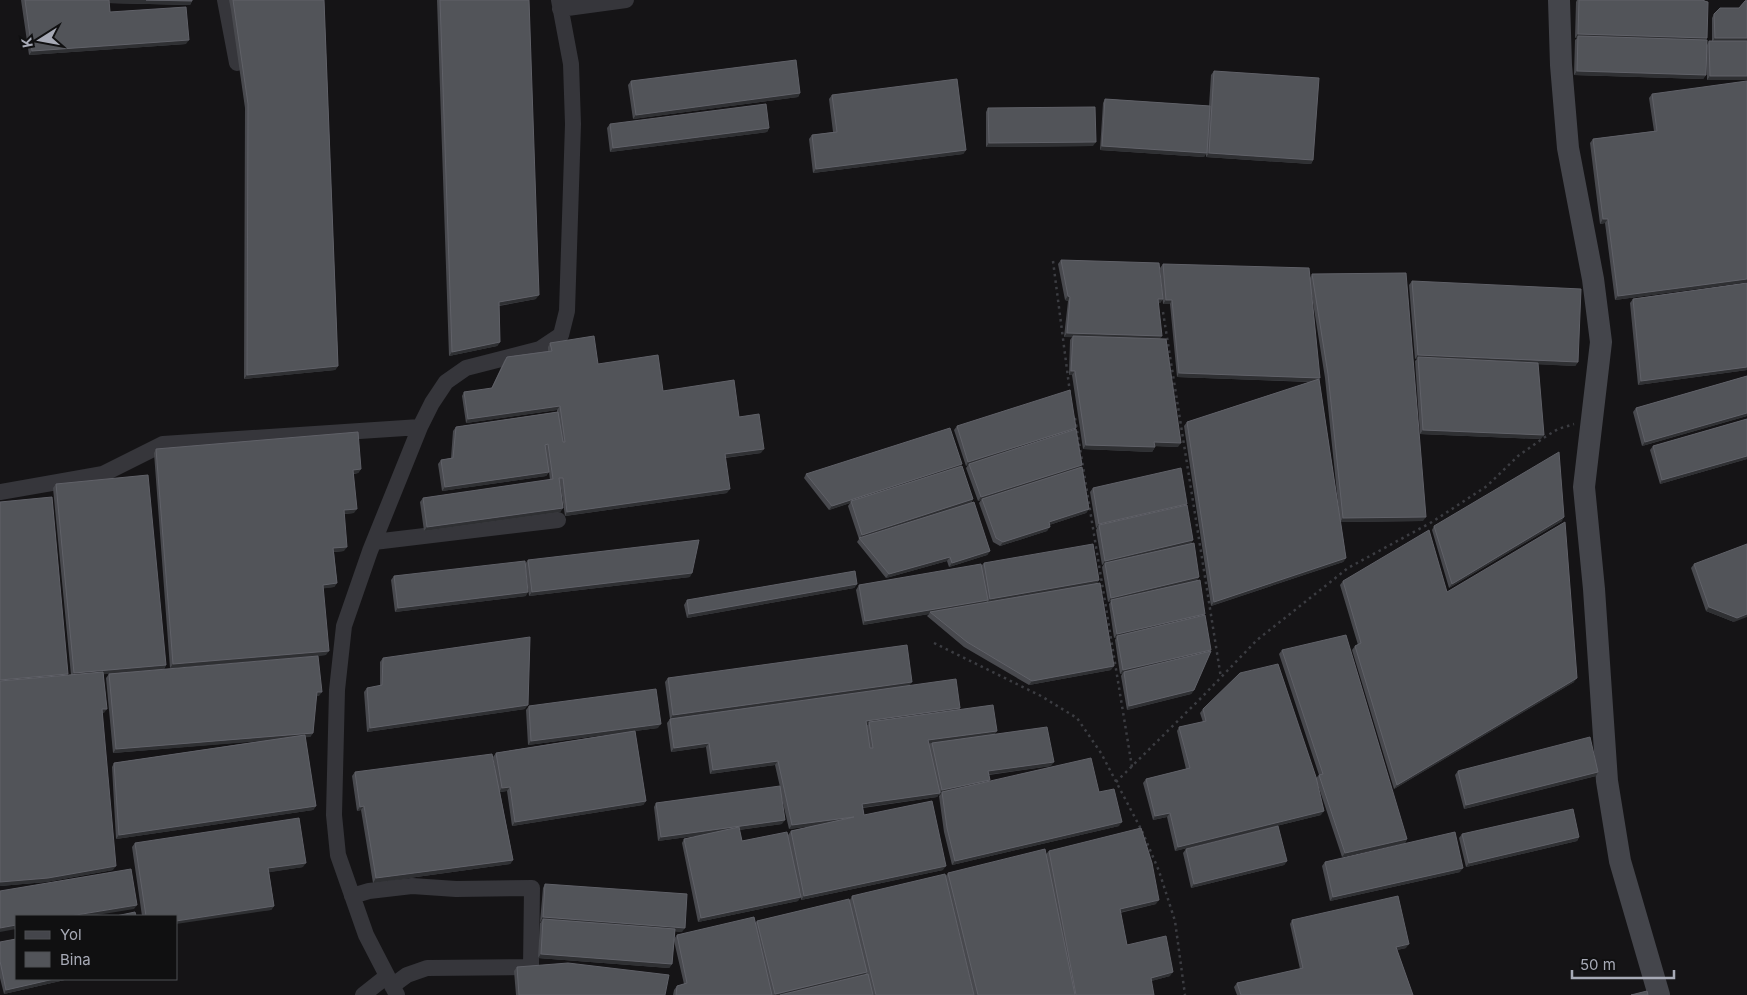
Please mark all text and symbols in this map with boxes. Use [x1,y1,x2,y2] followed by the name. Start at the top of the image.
[15,15,65,65] north arrow
[17,36,36,49] text: K
[15,915,178,980] legend
[60,925,82,944] text: Yol
[1572,948,1674,980] scale bar
[60,950,91,969] text: Bina
[1580,955,1616,974] text: 50 m

